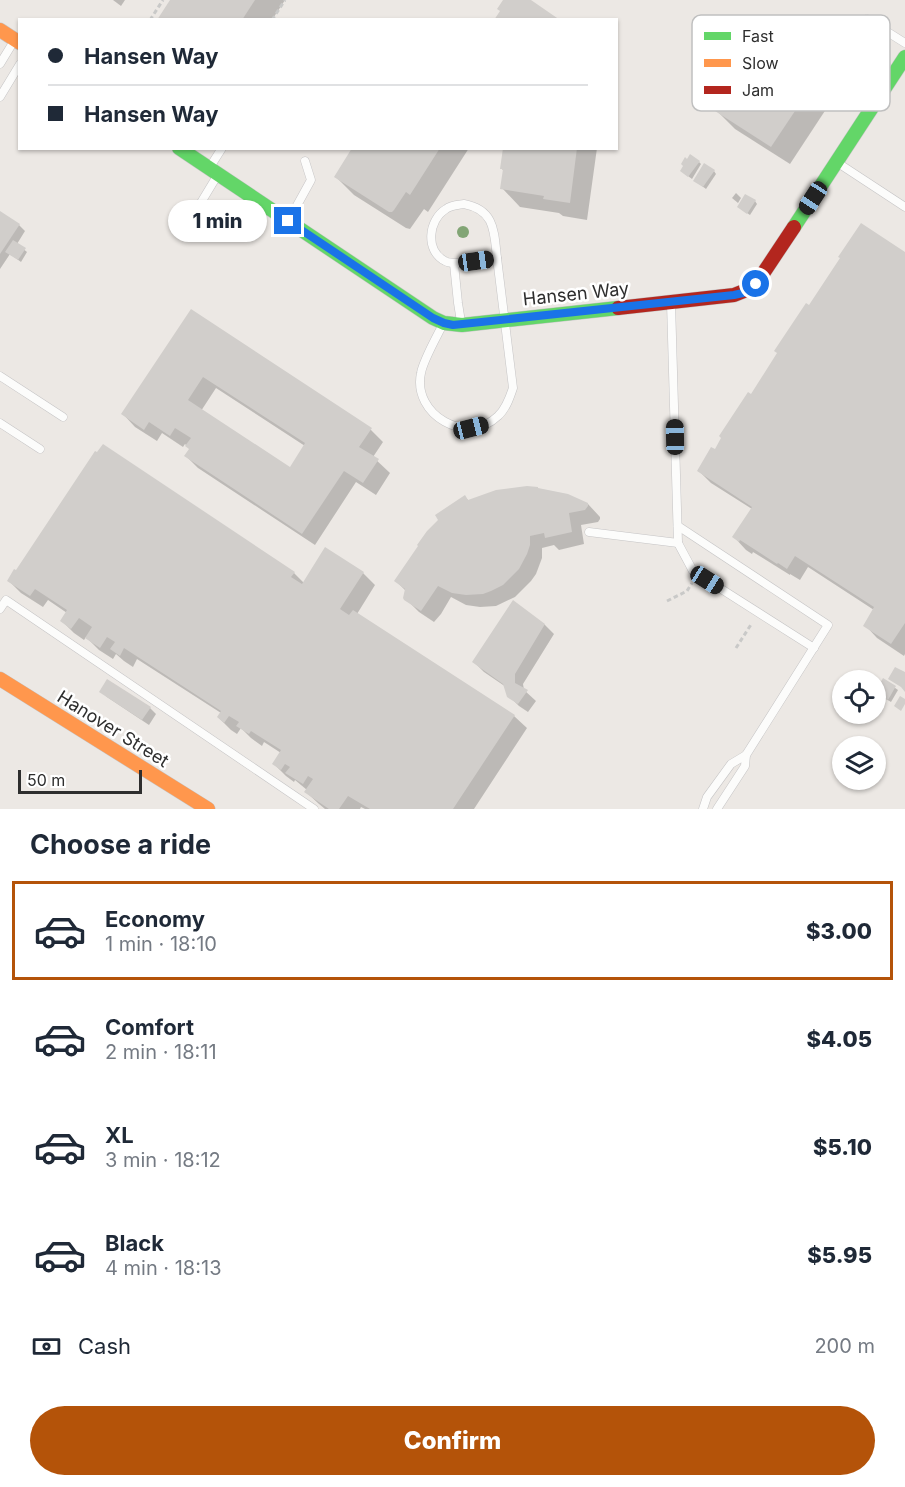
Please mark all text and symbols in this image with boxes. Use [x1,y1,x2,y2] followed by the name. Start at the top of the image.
[692,15,890,111] legend
[742,26,774,46] text: Fast
[84,43,218,69] text: Hansen Way
[742,53,779,73] text: Slow
[742,80,774,100] text: Jam
[84,101,218,127] text: Hansen Way
[796,178,830,218] car
[168,200,267,242] callout: 1 min
[274,207,301,234] route end
[192,209,243,233] text: 1 min
[457,250,495,272] car
[742,270,769,297] route start
[522,277,630,310] street label: Hansen Way
[451,415,491,441] car
[666,419,684,455] car
[687,563,727,597] car
[832,670,886,790] map controls
[832,670,886,724] button: locate
[54,686,173,771] street label: Hanover Street
[832,736,886,790] button: layers
[18,767,142,794] scale bar
[27,770,65,790] text: 50 m
[30,828,211,861] text: Choose a ride
[33,904,87,958] icon: car
[105,906,205,932] text: Economy
[806,918,872,944] text: $3.00
[105,932,217,956] text: 1 min · 18:10
[33,1012,87,1066] icon: car
[105,1014,194,1040] text: Comfort
[806,1026,872,1052] text: $4.05
[105,1040,217,1064] text: 2 min · 18:11
[33,1120,87,1174] icon: car
[105,1122,134,1148] text: XL
[813,1134,872,1160] text: $5.10
[105,1148,221,1172] text: 3 min · 18:12
[33,1228,87,1282] icon: car
[105,1230,164,1256] text: Black
[807,1242,872,1268] text: $5.95
[105,1256,222,1280] text: 4 min · 18:13
[30,1330,63,1363] icon: cash
[78,1333,131,1359] text: Cash
[814,1334,875,1358] text: 200 m
[30,1406,875,1475] button: Confirm

